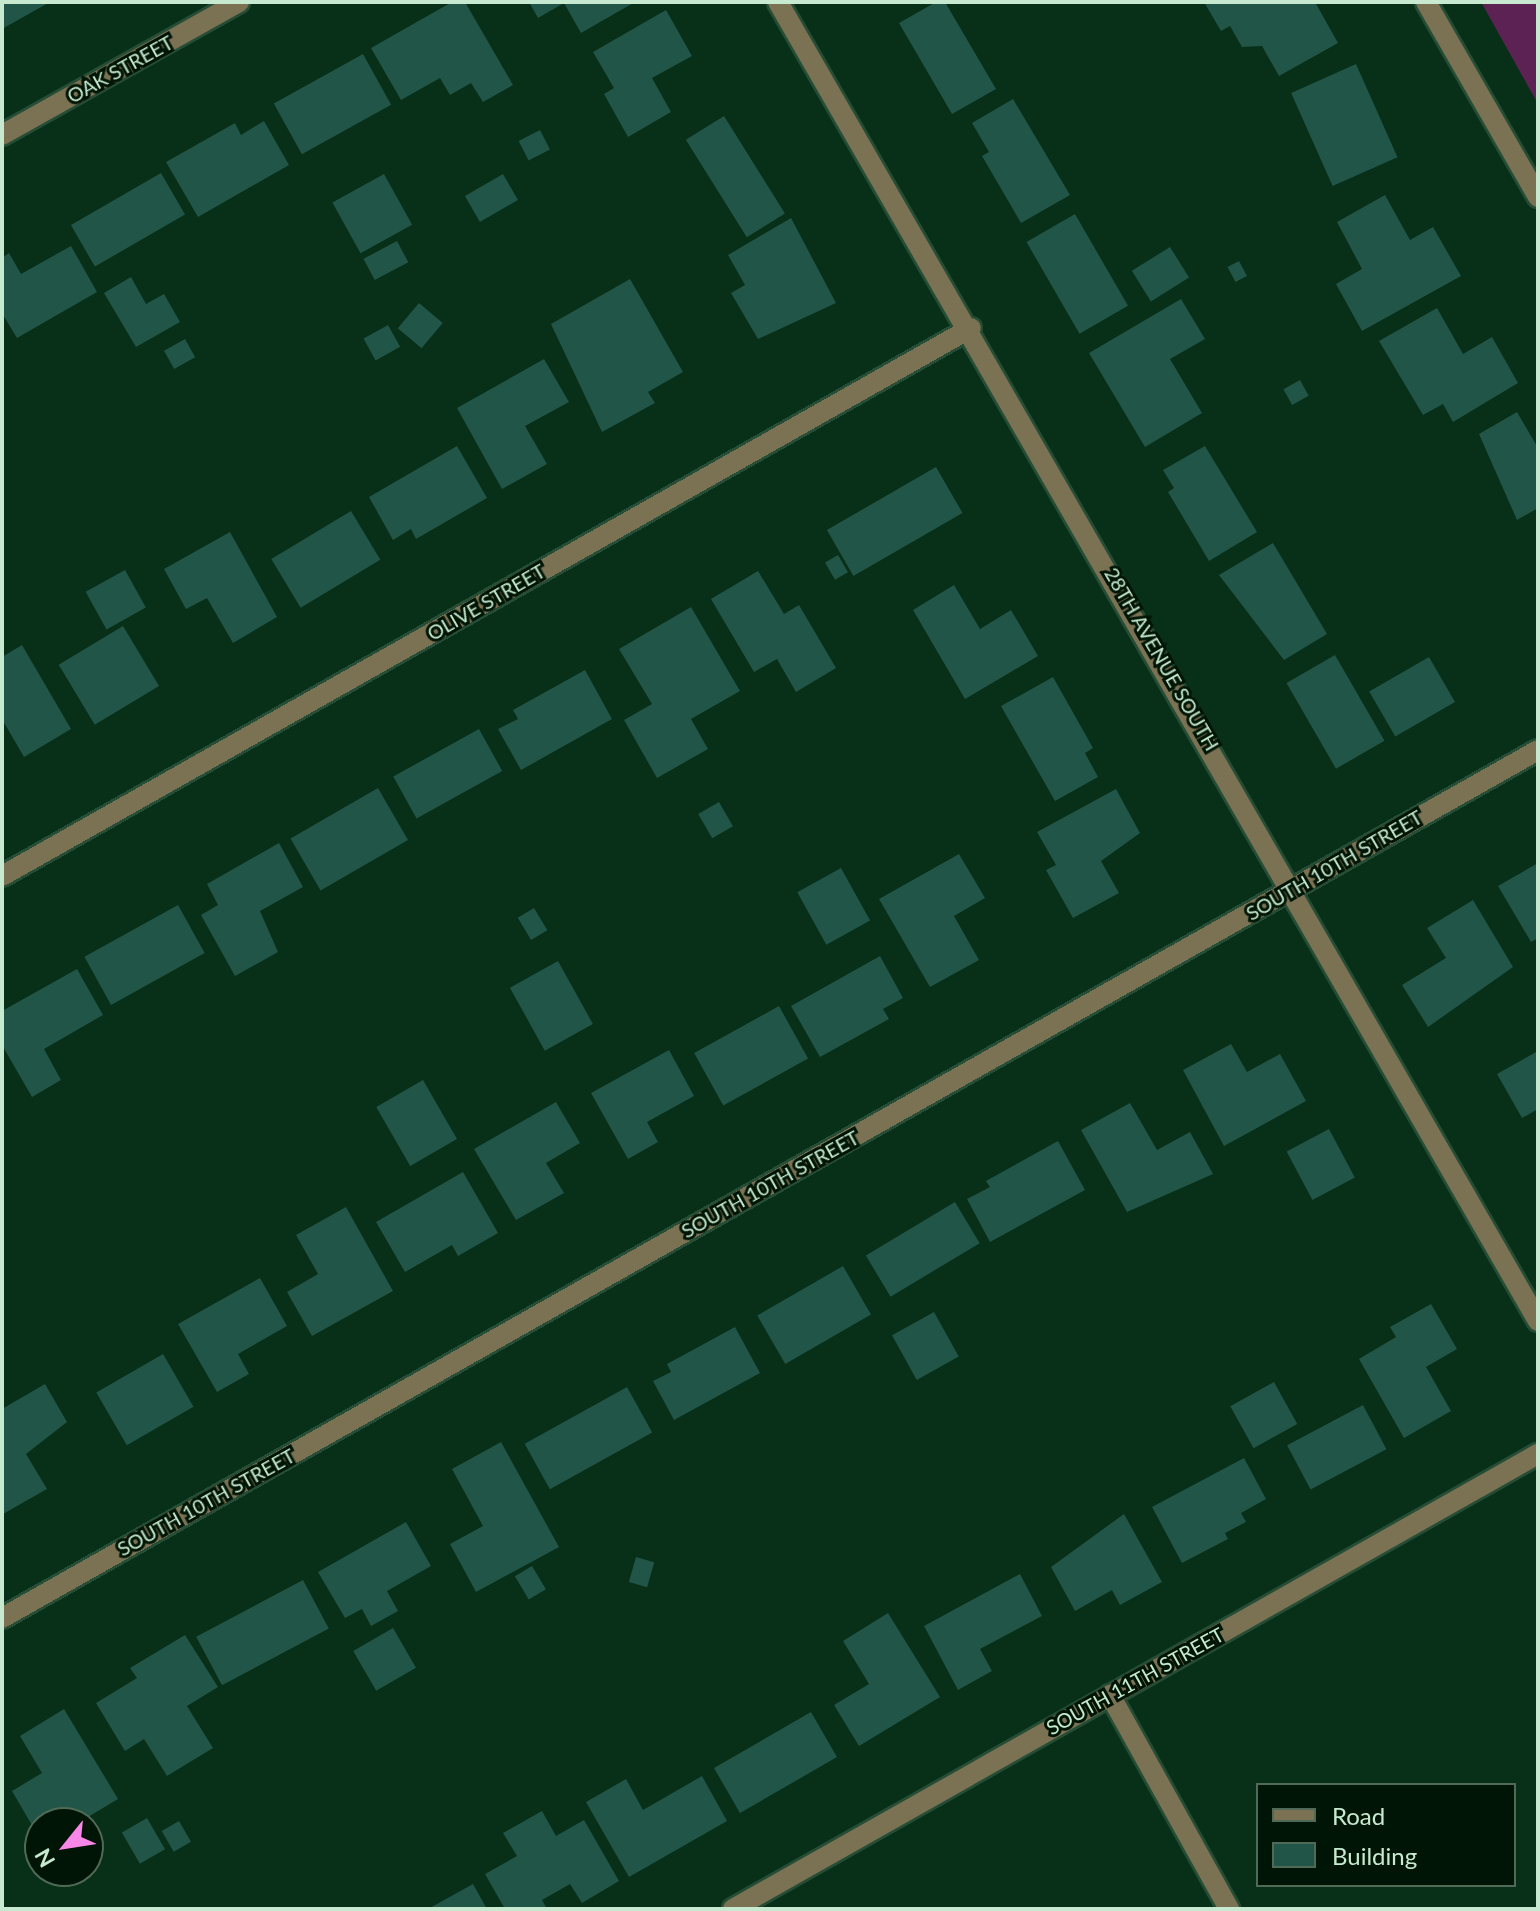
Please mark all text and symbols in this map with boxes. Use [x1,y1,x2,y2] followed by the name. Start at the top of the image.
[63,30,177,108] street label: OAK STREET
[423,559,549,645] street label: OLIVE STREET
[1100,563,1224,755] street label: 28TH AVENUE SOUTH
[1242,805,1426,925] street label: SOUTH 10TH STREET
[677,1125,863,1243] street label: SOUTH 10TH STREET
[113,1443,299,1561] street label: SOUTH 10TH STREET
[1042,1622,1228,1740] street label: SOUTH 11TH STREET
[1256,1783,1516,1887] legend
[1332,1801,1385,1830] text: Road
[24,1807,104,1887] north arrow
[1332,1841,1417,1870] text: Building
[29,1844,60,1872] text: N

